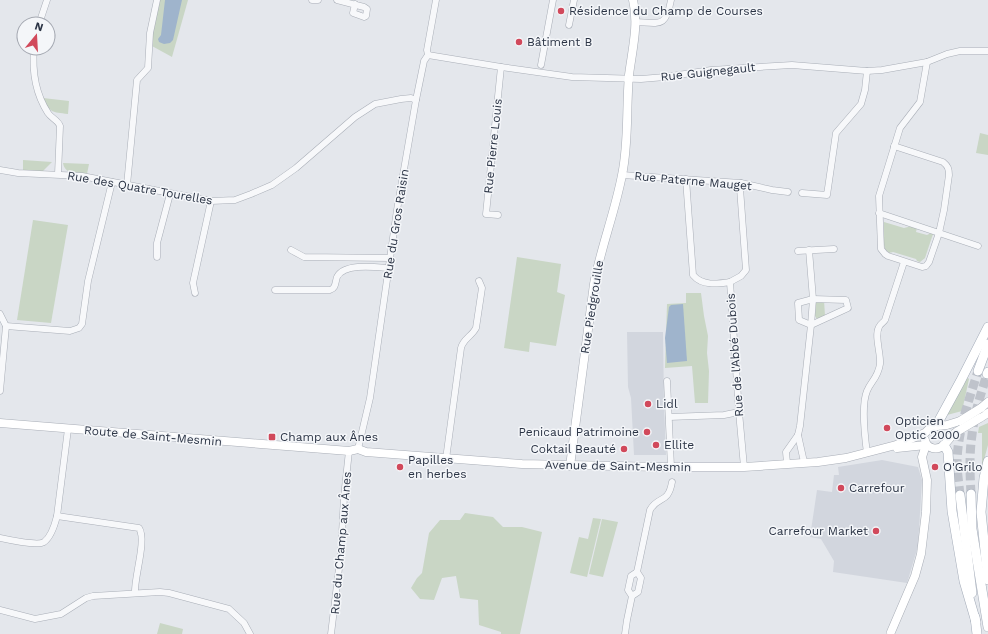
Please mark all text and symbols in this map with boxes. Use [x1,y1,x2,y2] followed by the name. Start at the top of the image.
[569,4,763,18] place label: Résidence du Champ de Courses
[556,6,566,16] marker: Résidence du Champ de Courses
[16,16,56,56] north arrow
[33,20,45,34] text: N
[527,35,592,49] place label: Bâtiment B
[514,37,524,47] marker: Bâtiment B
[660,60,756,84] street label: Rue Guignegault
[481,98,505,194] street label: Rue Pierre Louis
[66,168,214,208] street label: Rue des Quatre Tourelles
[380,168,412,280] street label: Rue du Gros Raisin
[634,169,752,193] street label: Rue Paterne Mauget
[578,259,606,355] street label: Rue Piedgrouille
[724,293,746,417] street label: Rue de l'Abbé Dubois
[656,397,678,411] place label: Lidl
[643,399,653,409] marker: Lidl
[895,414,960,442] place label: Opticien Optic 2000
[83,423,223,449] street label: Route de Saint-Mesmin
[882,423,892,433] marker: Opticien Optic 2000
[519,425,639,439] place label: Penicaud Patrimoine
[642,427,652,437] marker: Penicaud Patrimoine
[280,430,378,444] place label: Champ aux Ânes
[267,432,277,442] marker: Champ aux Ânes
[664,438,694,452] place label: Ellite
[651,440,661,450] marker: Ellite
[530,442,616,456] place label: Coktail Beauté
[619,444,629,454] marker: Coktail Beauté
[408,453,466,481] place label: Papilles en herbes
[545,458,691,474] street label: Avenue de Saint-Mesmin
[943,460,982,474] place label: O'Grilo
[395,462,405,472] marker: Papilles en herbes
[930,462,940,472] marker: O'Grilo
[328,471,354,615] street label: Rue du Champ aux Ânes
[849,481,905,495] place label: Carrefour
[836,483,846,493] marker: Carrefour
[768,524,868,538] place label: Carrefour Market
[871,526,881,536] marker: Carrefour Market

